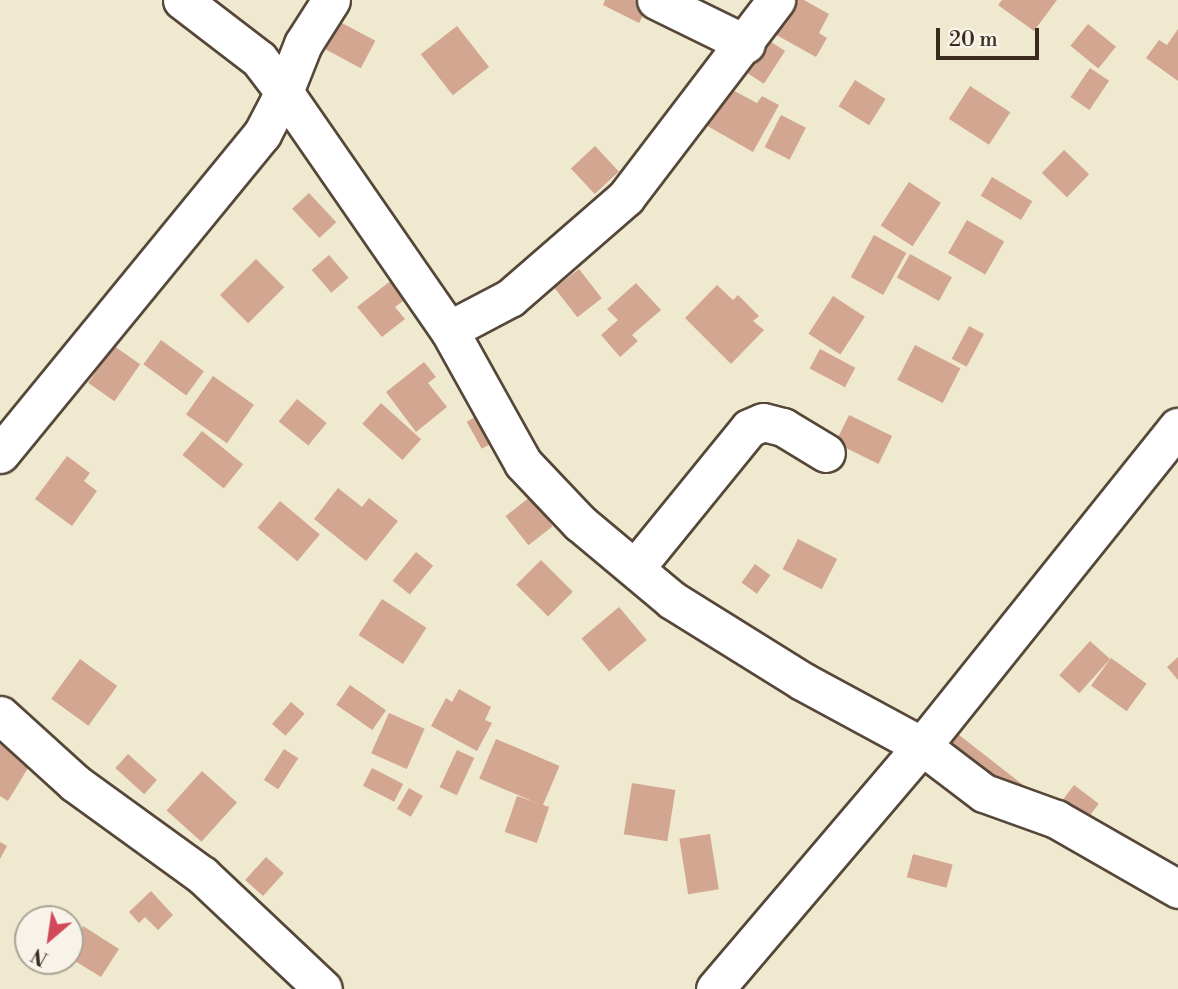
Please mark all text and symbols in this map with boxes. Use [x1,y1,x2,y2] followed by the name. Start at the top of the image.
[940,14,1043,58] scale bar
[949,27,998,53] text: 20 m
[14,905,84,975] north arrow
[27,942,52,971] text: N

